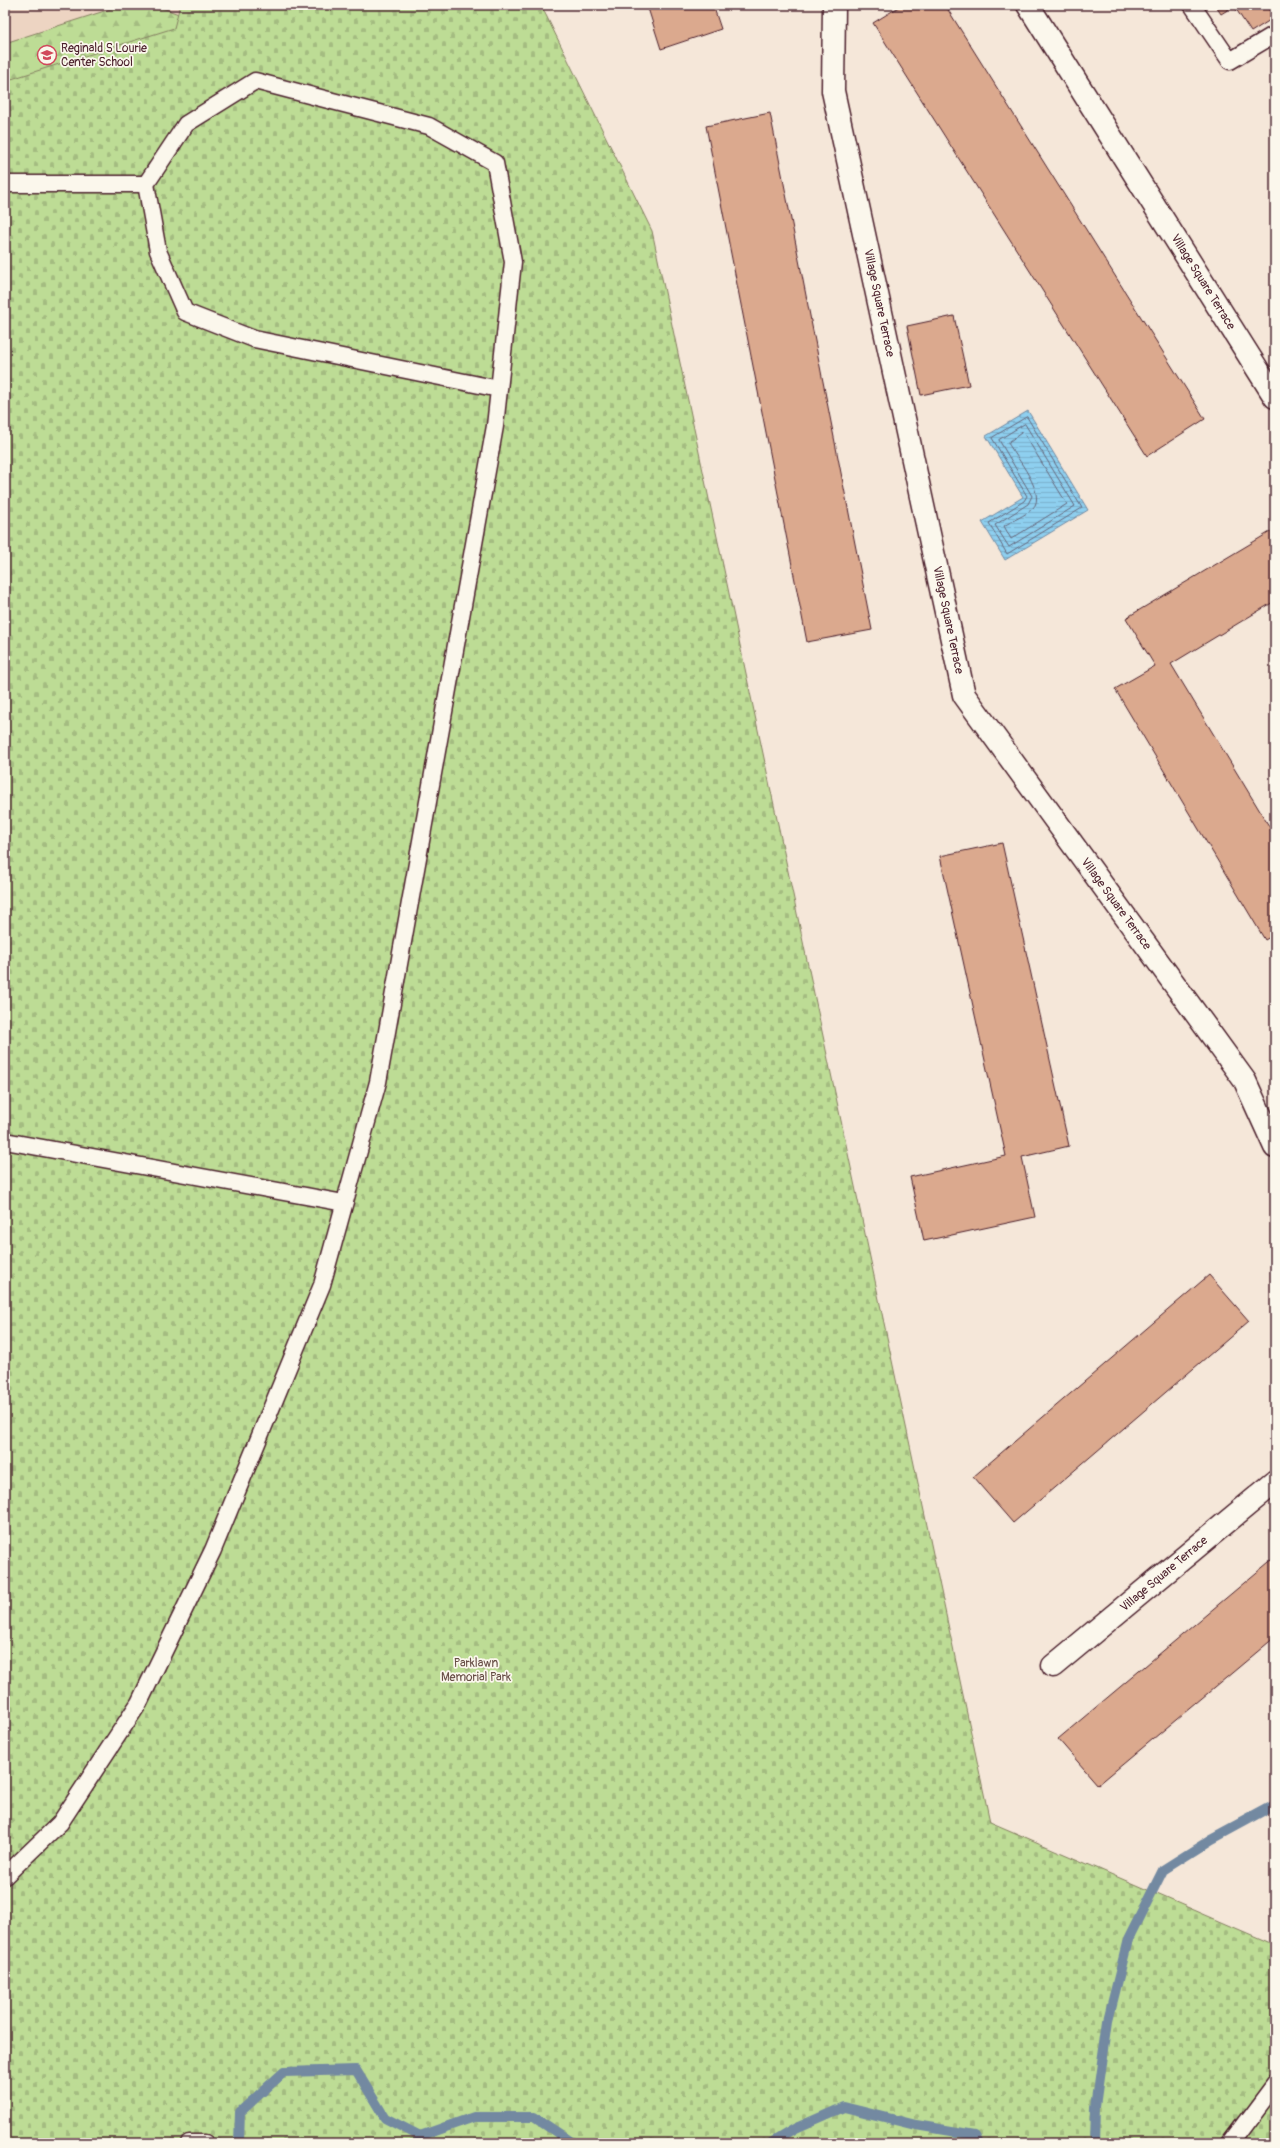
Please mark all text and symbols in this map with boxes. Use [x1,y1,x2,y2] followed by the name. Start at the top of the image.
[61,41,147,70] place label: Reginald S Lourie Center School
[36,44,58,66] school or university icon: Reginald S Lourie Center School
[1167,231,1239,333] street label: Village Square Terrace
[860,248,898,358] street label: Village Square Terrace
[929,565,967,675] street label: Village Square Terrace
[1078,855,1154,953] street label: Village Square Terrace
[1117,1533,1211,1615] street label: Village Square Terrace
[441,1656,511,1685] park label: Parklawn Memorial Park

